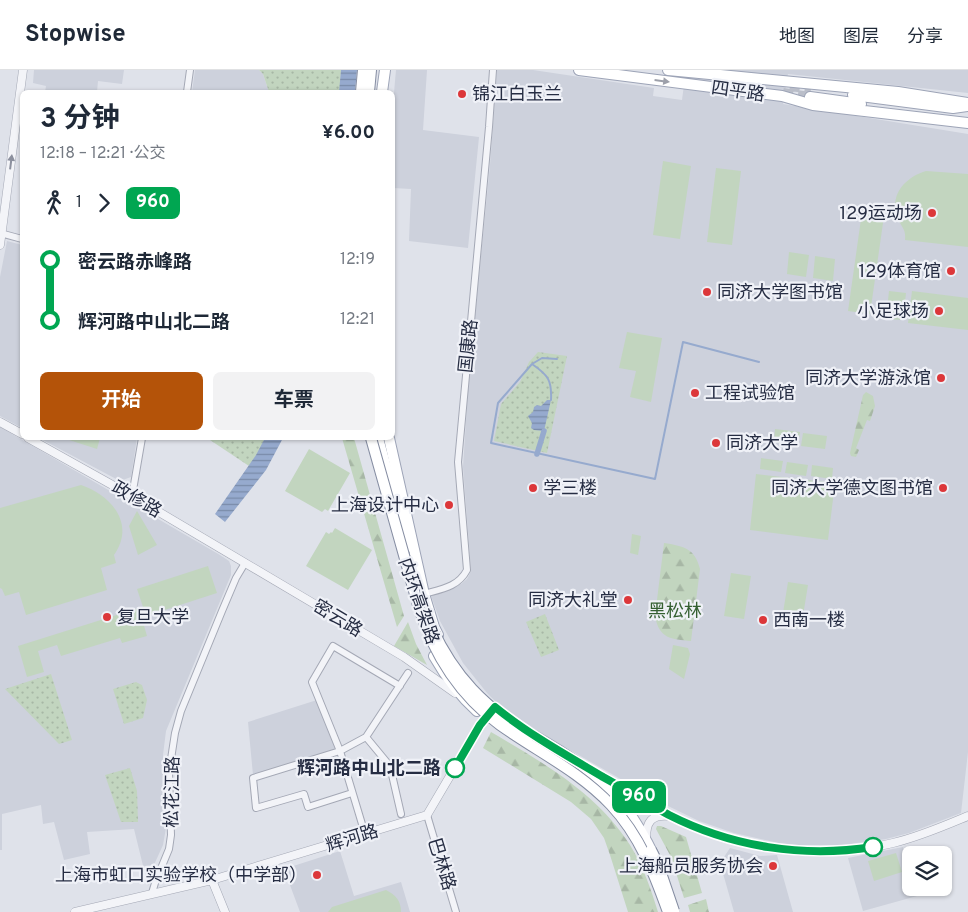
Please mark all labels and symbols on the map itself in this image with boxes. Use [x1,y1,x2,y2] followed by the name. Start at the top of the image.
[655,77,671,85] one-way arrow
[709,77,766,108] street label: 四平路
[472,84,562,107] place label: 锦江白玉兰
[456,88,468,100] marker: 锦江白玉兰
[7,153,15,169] one-way arrow
[840,203,922,226] place label: 129运动场
[926,207,938,219] marker: 129运动场
[859,261,941,284] place label: 129体育馆
[945,265,957,277] marker: 129体育馆
[717,282,843,305] place label: 同济大学图书馆
[701,286,713,298] marker: 同济大学图书馆
[857,301,929,324] place label: 小足球场
[933,305,945,317] marker: 小足球场
[455,318,484,374] street label: 国康路
[805,368,931,391] place label: 同济大学游泳馆
[935,372,947,384] marker: 同济大学游泳馆
[705,383,795,406] place label: 工程试验馆
[689,387,701,399] marker: 工程试验馆
[726,433,798,456] place label: 同济大学
[710,437,722,449] marker: 同济大学
[107,477,165,524] street label: 政修路
[543,478,597,501] place label: 学三楼
[771,478,933,501] place label: 同济大学德文图书馆
[527,482,539,494] marker: 学三楼
[937,482,949,494] marker: 同济大学德文图书馆
[331,495,439,518] place label: 上海设计中心
[443,499,455,511] marker: 上海设计中心
[392,555,443,648] street label: 内环高架路
[528,590,618,613] place label: 同济大礼堂
[622,594,634,606] marker: 同济大礼堂
[308,596,366,643] street label: 密云路
[648,601,702,624] park label: 黑松林
[117,607,189,630] place label: 复旦大学
[773,610,845,633] place label: 西南一楼
[101,611,113,623] marker: 复旦大学
[757,614,769,626] marker: 西南一楼
[161,756,186,828] street label: 松花江路
[297,758,441,781] place label: 辉河路中山北二路
[445,758,465,778] marker: 辉河路中山北二路
[610,781,668,813] line badge: 960
[323,821,382,858] street label: 辉河路
[422,835,459,894] street label: 巴林路
[863,837,883,857] unlabelled marker
[619,856,763,879] place label: 上海船员服务协会
[767,860,779,872] marker: 上海船员服务协会
[55,865,307,888] place label: 上海市虹口实验学校（中学部）
[311,869,323,881] marker: 上海市虹口实验学校（中学部）

